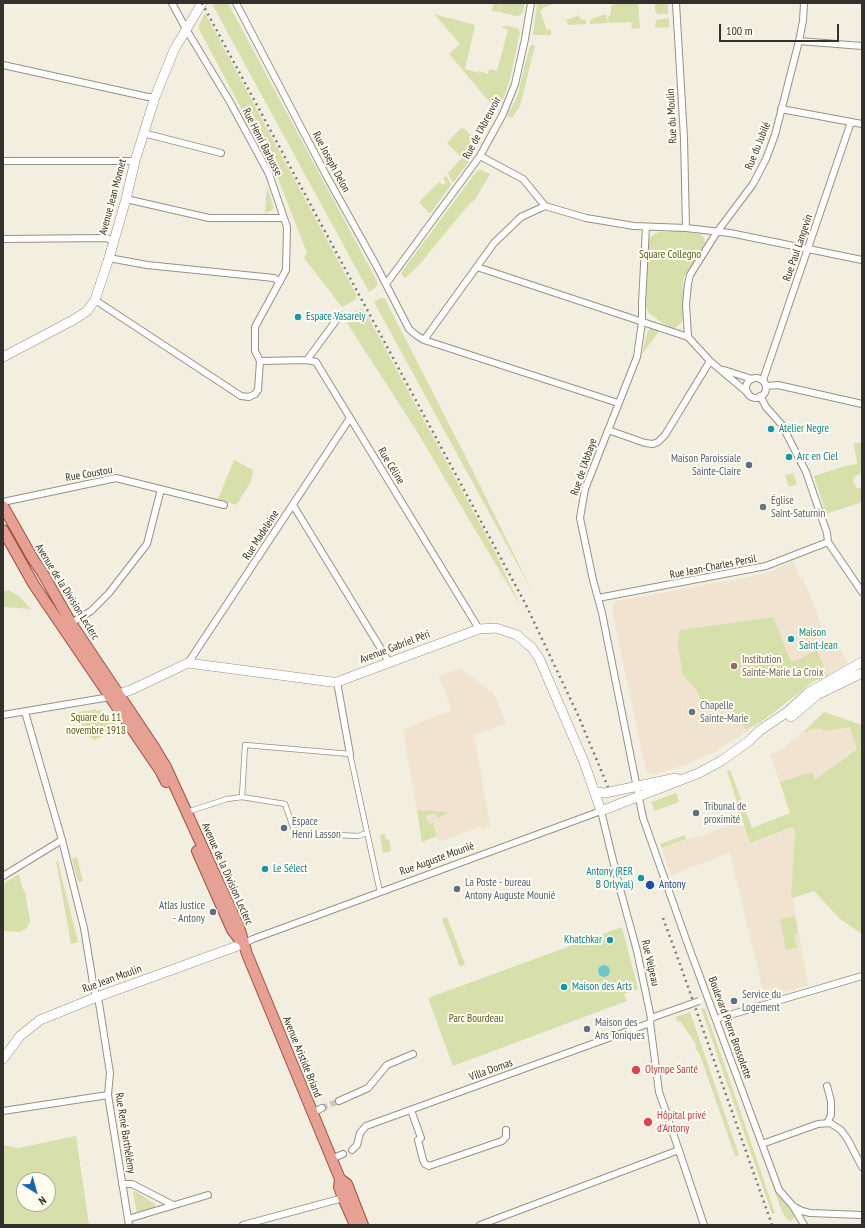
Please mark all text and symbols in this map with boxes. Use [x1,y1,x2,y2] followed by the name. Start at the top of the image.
[721,16,841,42] scale bar
[726,23,753,38] text: 100 m
[664,88,680,144] street label: Rue du Moulin
[460,95,504,161] street label: Rue de l'Abreuvoir
[239,106,285,178] street label: Rue Henri Barbusse
[742,120,774,172] street label: Rue du Jubilé
[309,129,353,195] street label: Rue Joseph Delon
[97,158,129,236] street label: Avenue Jean Monnet
[780,213,816,283] street label: Rue Paul Langevin
[639,248,701,262] park label: Square Collegno
[306,310,366,324] place label: Espace Vasarely
[293,312,303,322] marker: Espace Vasarely
[779,422,829,436] place label: Atelier Negre
[766,424,776,434] marker: Atelier Negre
[568,437,600,497] street label: Rue de l'Abbaye
[375,445,407,487] street label: Rue Céline
[797,450,838,464] place label: Arc en Ciel
[671,452,741,478] place label: Maison Paroissiale Sainte-Claire
[784,452,794,462] marker: Arc en Ciel
[744,460,754,470] marker: Maison Paroissiale Sainte-Claire
[65,463,113,485] street label: Rue Coustou
[771,494,825,520] place label: Église Saint-Saturnin
[758,502,768,512] marker: Église Saint-Saturnin
[240,508,282,562] street label: Rue Madeleine
[32,542,102,642] street label: Avenue de la Division Leclerc
[669,552,757,582] street label: Rue Jean-Charles Persil
[799,626,838,652] place label: Maison Saint-Jean
[358,628,432,666] street label: Avenue Gabriel Péri
[786,634,796,644] marker: Maison Saint-Jean
[742,653,823,679] place label: Institution Sainte-Marie La Croix
[729,661,739,671] marker: Institution Sainte-Marie La Croix
[700,699,748,725] place label: Chapelle Sainte-Marie
[687,707,697,717] marker: Chapelle Sainte-Marie
[66,711,126,737] park label: Square du 11 novembre 1918
[704,800,746,826] place label: Tribunal de proximité
[691,808,701,818] marker: Tribunal de proximité
[292,815,341,841] place label: Espace Henri Lasson
[199,821,255,927] street label: Avenue de la Division Leclerc
[279,823,289,833] marker: Espace Henri Lasson
[398,839,476,879] street label: Rue Auguste Mounié
[273,862,307,876] place label: Le Sélect
[260,864,270,874] marker: Le Sélect
[586,865,633,891] place label: Antony (RER B Orlyval)
[636,873,646,883] marker: Antony (RER B Orlyval)
[465,876,555,902] place label: La Poste - bureau Antony Auguste Mounié
[659,878,686,892] place label: Antony
[644,879,656,891] marker: Antony
[452,884,462,894] marker: La Poste - bureau Antony Auguste Mounié
[159,899,205,925] place label: Atlas Justice - Antony
[208,907,218,917] marker: Atlas Justice - Antony
[564,933,602,947] place label: Khatchkar
[605,935,615,945] marker: Khatchkar
[638,939,662,987] street label: Rue Velpeau
[81,962,143,996] street label: Rue Jean Moulin
[705,975,755,1081] street label: Boulevard Pierre Brossolette
[572,980,632,994] place label: Maison des Arts
[559,982,569,992] marker: Maison des Arts
[742,988,781,1014] place label: Service du Logement
[729,996,739,1006] marker: Service du Logement
[449,1012,503,1026] park label: Parc Bourdeau
[280,1015,324,1099] street label: Avenue Aristide Briand
[595,1016,645,1042] place label: Maison des Ans Toniques
[582,1024,592,1034] marker: Maison des Ans Toniques
[468,1056,514,1084] street label: Villa Domas
[645,1063,698,1077] place label: Olympe Santé
[630,1064,642,1076] marker: Olympe Santé
[112,1092,138,1174] street label: Rue René Barthélémy
[657,1109,706,1135] place label: Hôpital privé d'Antony
[642,1116,654,1128] marker: Hôpital privé d'Antony
[16,1172,56,1212] north arrow
[36,1193,49,1208] text: N

